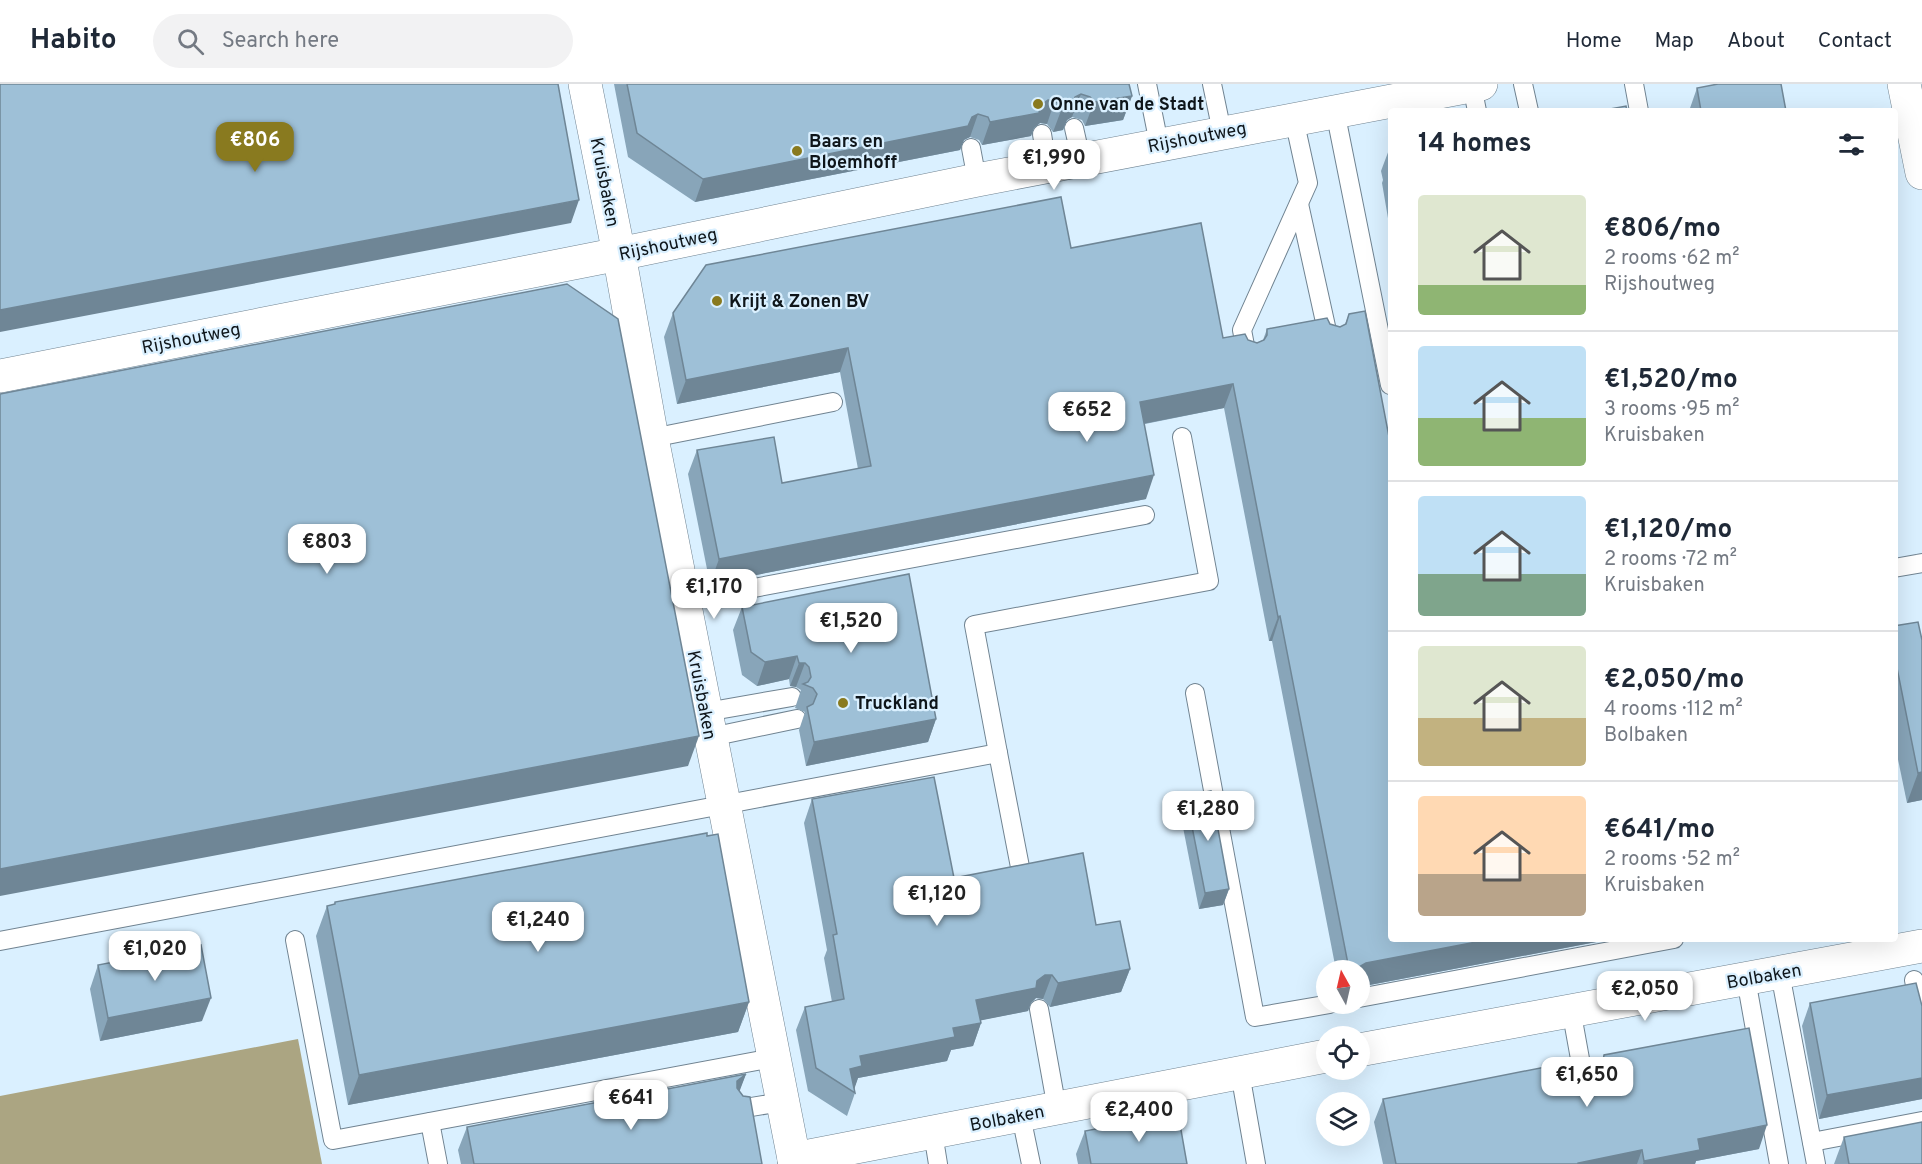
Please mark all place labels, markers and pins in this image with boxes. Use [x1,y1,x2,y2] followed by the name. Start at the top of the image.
[1050,94,1204,117] place label: Onne van de Stadt
[1031,97,1045,111] marker: Onne van de Stadt
[219,122,291,173] pin: €806
[809,131,897,175] place label: Baars en Bloemhoff
[1005,140,1103,191] pin: €1,990
[790,144,804,158] marker: Baars en Bloemhoff
[729,291,869,314] place label: Krijt & Zonen BV
[710,294,724,308] marker: Krijt & Zonen BV
[1051,392,1123,443] pin: €652
[291,524,363,575] pin: €803
[665,569,763,620] pin: €1,170
[802,603,900,654] pin: €1,520
[855,693,939,716] place label: Truckland
[836,696,850,710] marker: Truckland
[1159,791,1257,842] pin: €1,280
[888,876,986,927] pin: €1,120
[489,902,587,953] pin: €1,240
[106,931,204,982] pin: €1,020
[1596,971,1694,1022] pin: €2,050
[1538,1057,1636,1108] pin: €1,650
[595,1080,667,1131] pin: €641
[1090,1092,1188,1143] pin: €2,400

